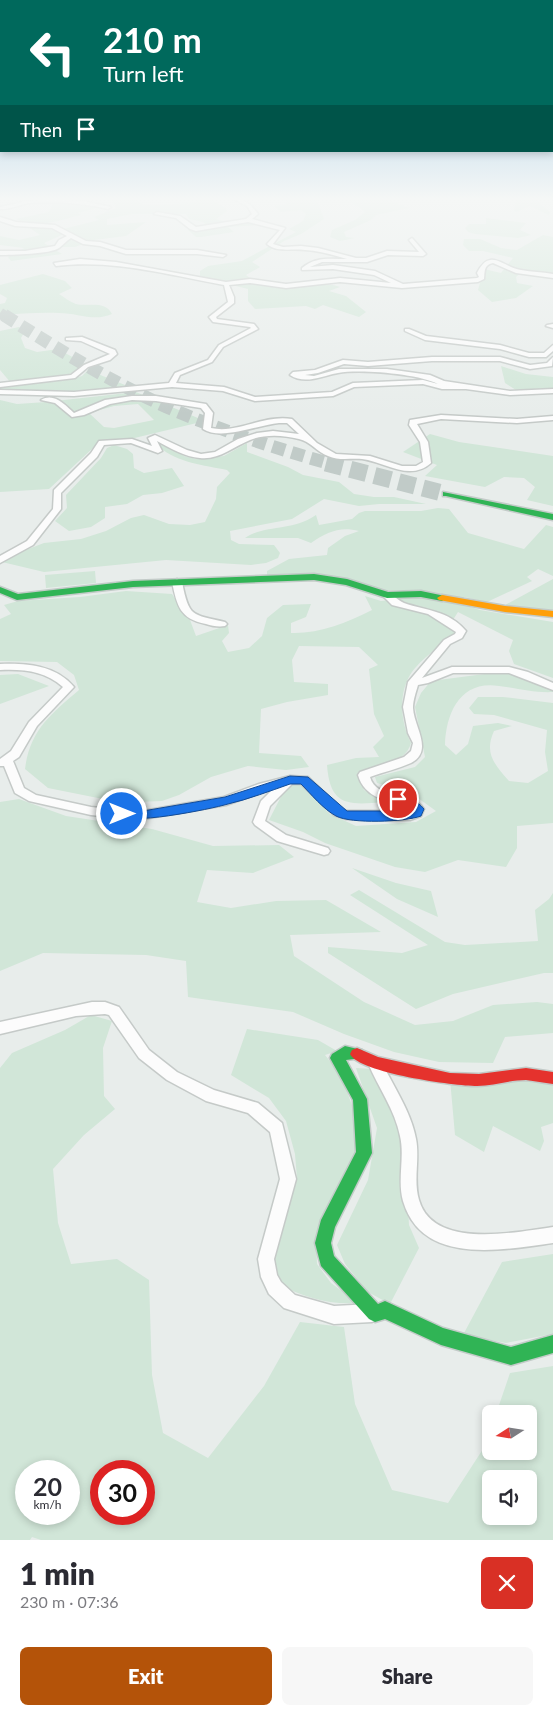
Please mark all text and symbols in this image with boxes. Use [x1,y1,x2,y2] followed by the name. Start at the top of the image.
[103,18,202,60] text: 210 m
[20,20,85,85] icon: left
[103,60,184,87] text: Turn left
[72,115,100,143] icon: arrive
[20,118,62,141] text: Then
[377,778,419,820] pin
[384,785,412,813] icon: arrive
[95,787,147,839] position arrow
[482,1405,538,1460] north arrow
[482,1405,537,1525] map controls
[90,1460,155,1525] speed limit sign: 30
[482,1470,537,1525] button: sound
[33,1471,62,1501] text: 20
[33,1497,62,1512] text: km/h
[20,1555,95,1591] text: 1 min
[481,1557,533,1609] button: close
[20,1592,119,1611] text: 230 m · 07:36
[20,1647,272,1705] button: Exit
[282,1647,533,1705] button: Share

